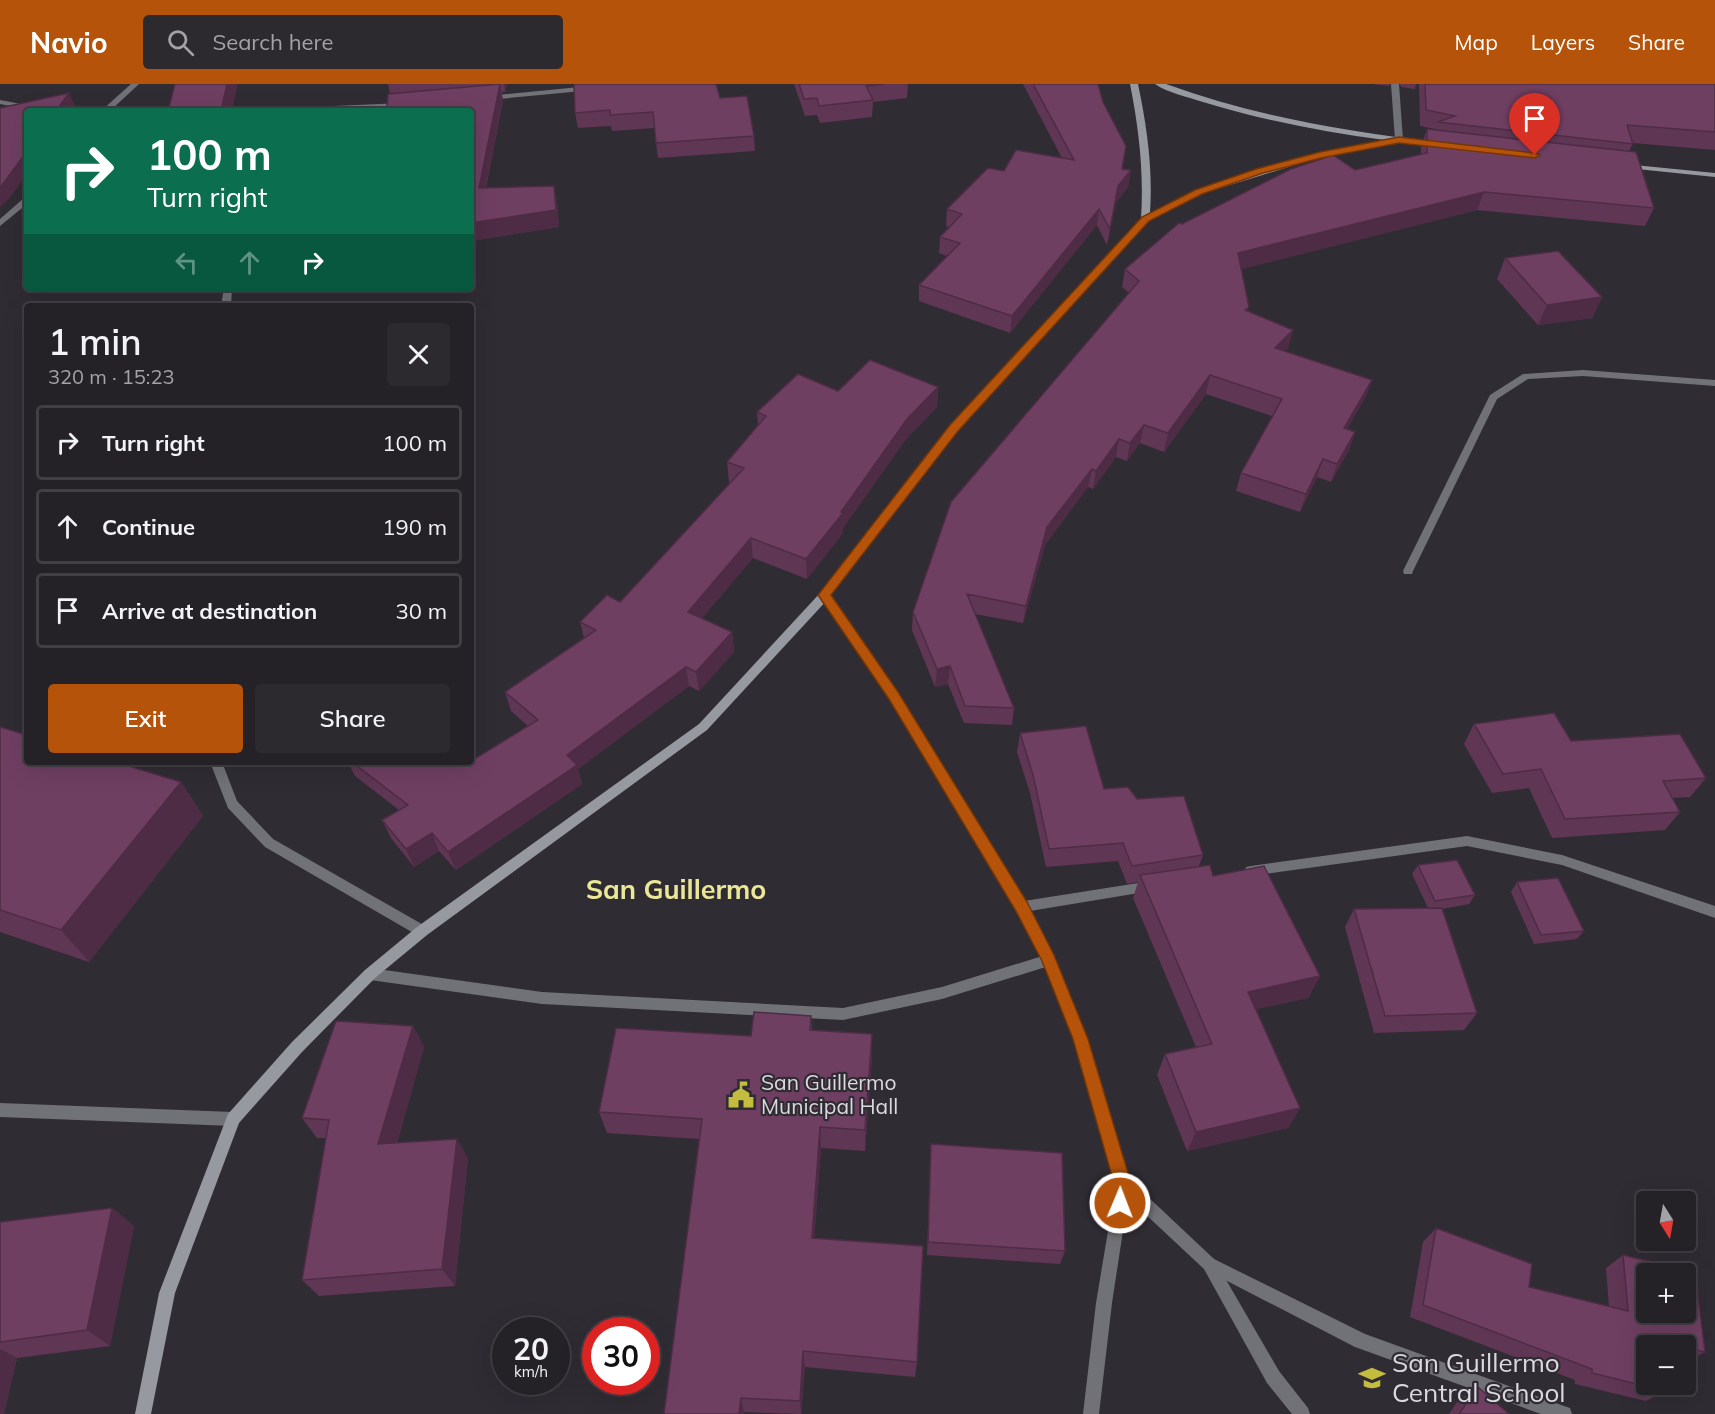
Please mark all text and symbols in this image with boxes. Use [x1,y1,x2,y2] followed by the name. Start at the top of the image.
[143,15,563,69] search box
[30,25,107,60] text: Navio
[164,26,197,59] icon: search
[212,28,333,56] text: Search here
[1455,29,1498,55] text: Map
[1531,29,1595,55] text: Layers
[1628,29,1685,55] text: Share
[1509,93,1560,155] pin
[1518,102,1551,135] icon: arrive
[147,128,272,181] text: 100 m
[48,132,126,210] icon: right
[147,180,267,214] text: Turn right
[170,246,203,279] icon: left
[233,246,266,279] icon: ahead
[296,246,329,279] icon: right
[48,319,142,364] text: 1 min
[387,323,450,386] button: close
[48,364,174,389] text: 320 m · 15:23
[51,426,84,459] icon: right
[102,429,205,457] text: Turn right
[382,429,447,457] text: 100 m
[51,510,84,543] icon: ahead
[102,513,195,541] text: Continue
[382,513,447,541] text: 190 m
[51,594,84,627] icon: arrive
[102,597,317,625] text: Arrive at destination
[396,597,447,625] text: 30 m
[48,684,243,753] button: Exit
[255,684,450,753] button: Share
[586,872,766,906] district label: San Guillermo
[761,1069,898,1119] place label: San Guillermo Municipal Hall
[726,1080,756,1110] public building icon: San Guillermo Municipal Hall
[1088,1171,1152,1235] position arrow
[1636,1191,1696,1251] north arrow
[1636,1191,1696,1395] map controls
[1636,1263,1696,1323] button: +
[582,1317,660,1395] speed limit sign: 30
[513,1330,549,1368] text: 20
[1636,1335,1696,1395] button: −
[1392,1346,1565,1409] place label: San Guillermo Central School
[514,1362,548,1381] text: km/h
[1357,1363,1387,1393] school or university icon: San Guillermo Central School

